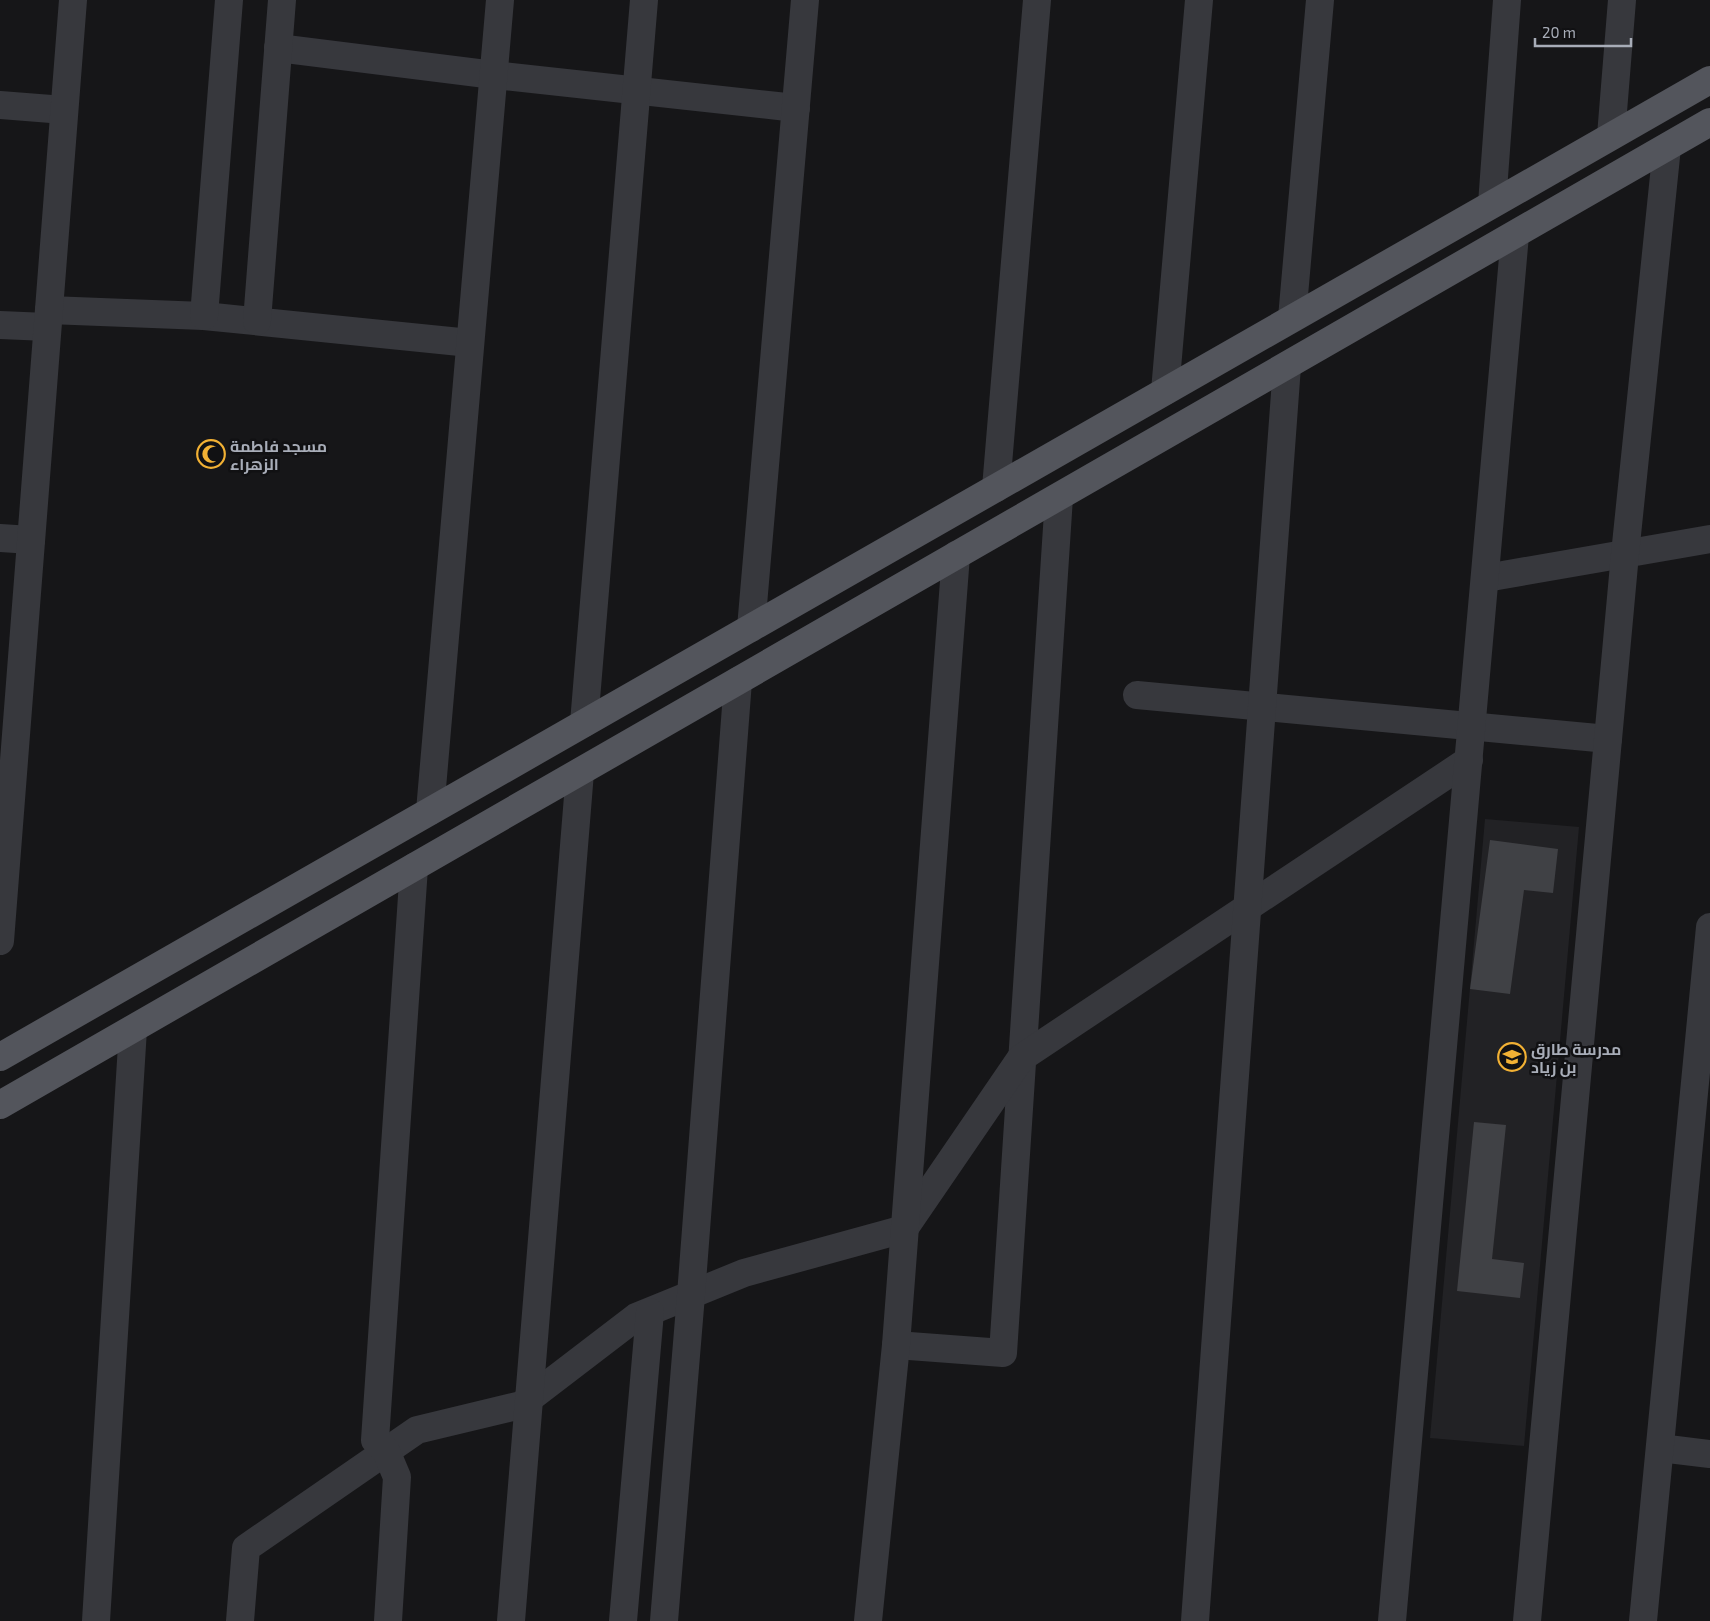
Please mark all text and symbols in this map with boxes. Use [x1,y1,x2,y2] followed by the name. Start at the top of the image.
[1535,15,1631,47] scale bar
[1542,23,1576,41] text: 20 m
[230,436,327,474] place label: مسجد فاطمة الزهراء
[196,439,226,469] mosque icon: مسجد فاطمة الزهراء
[1531,1039,1621,1077] place label: مدرسة طارق بن زياد
[1497,1042,1527,1072] school or university icon: مدرسة طارق بن زياد

